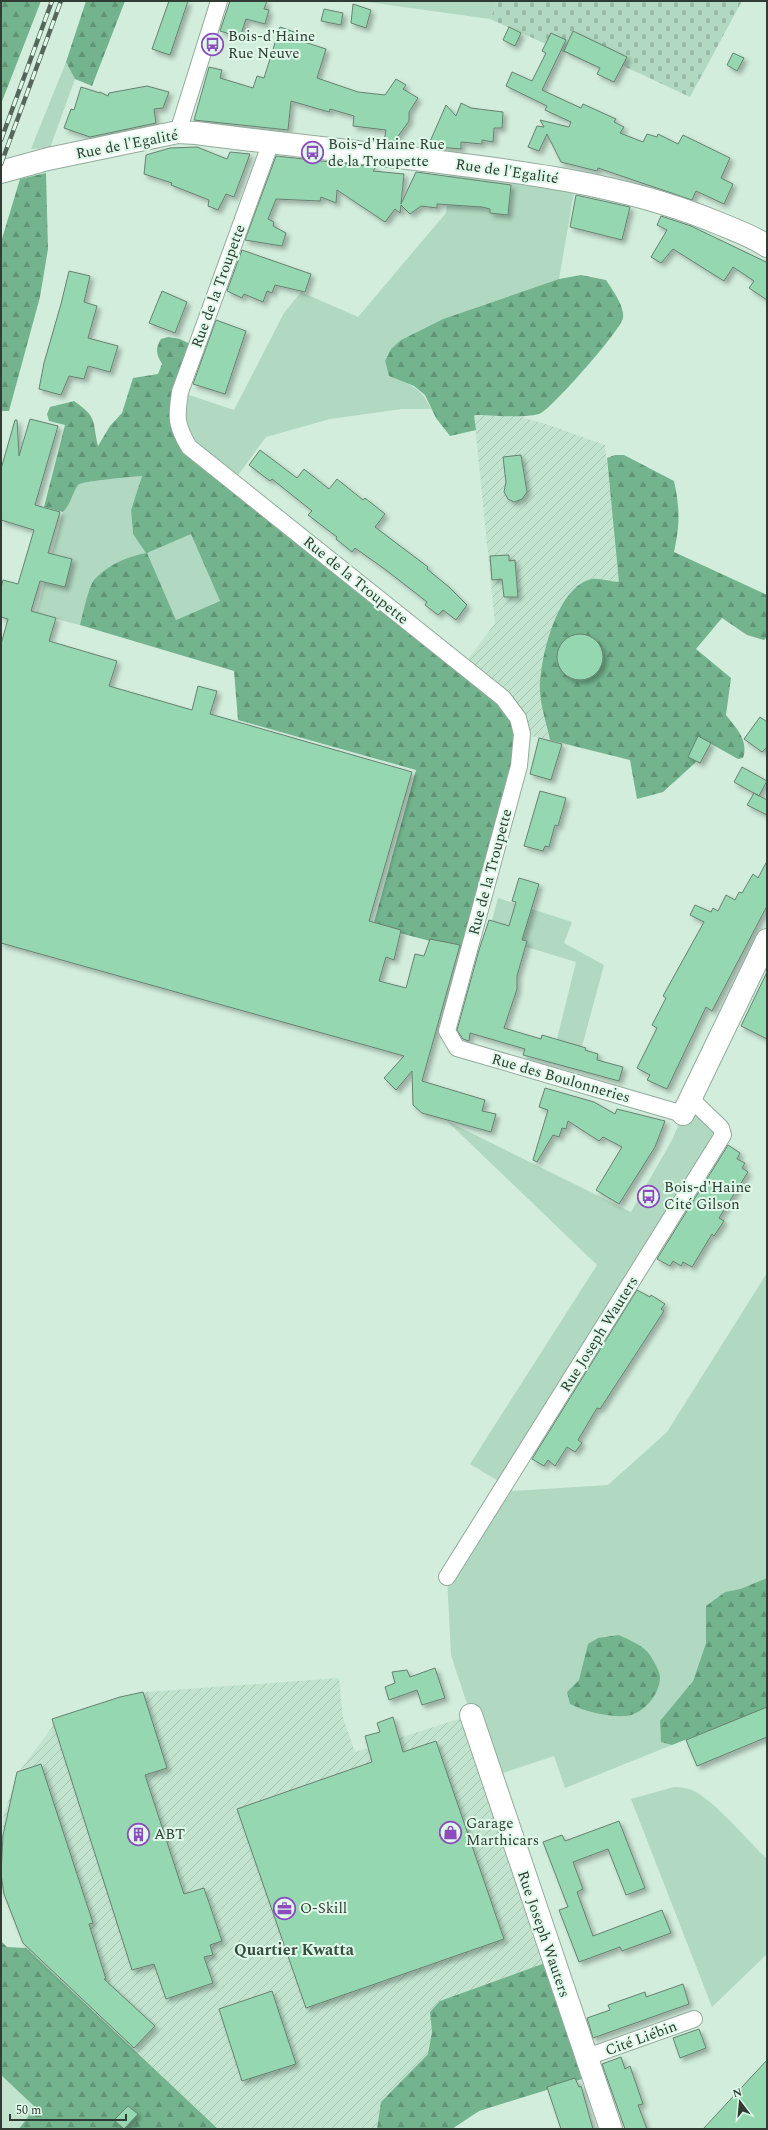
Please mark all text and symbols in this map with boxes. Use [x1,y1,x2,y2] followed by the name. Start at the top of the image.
[228,25,315,65] place label: Bois-d'Haine Rue Neuve
[200,32,226,58] bus stop icon: Bois-d'Haine Rue Neuve
[74,123,180,166] street label: Rue de l'Egalité
[328,133,445,173] place label: Bois-d'Haine Rue de la Troupette
[300,140,326,166] bus stop icon: Bois-d'Haine Rue de la Troupette
[454,153,560,190] street label: Rue de l'Egalité
[185,221,252,351] street label: Rue de la Troupette
[298,531,413,630] street label: Rue de la Troupette
[463,806,518,938] street label: Rue de la Troupette
[489,1048,633,1109] street label: Rue des Boulonneries
[664,1176,751,1216] place label: Bois-d'Haine Cité Gilson
[635,1183,661,1209] bus stop icon: Bois-d'Haine Cité Gilson
[554,1272,644,1397] street label: Rue Joseph Wauters
[466,1812,539,1852] place label: Garage Marthicars
[437,1819,463,1845] shop icon: Garage Marthicars
[125,1821,151,1847] building icon: ABT
[154,1823,185,1846] place label: ABT
[511,1868,576,2001] street label: Rue Joseph Wauters
[271,1895,297,1921] office icon: O-Skill
[300,1897,347,1920] place label: O-Skill
[234,1938,355,1962] district label: Quartier Kwatta
[602,2015,681,2062] street label: Cité Liébin
[720,2082,760,2122] north arrow
[731,2083,744,2102] text: N
[10,2096,126,2122] scale bar
[16,2101,41,2120] text: 50 m

